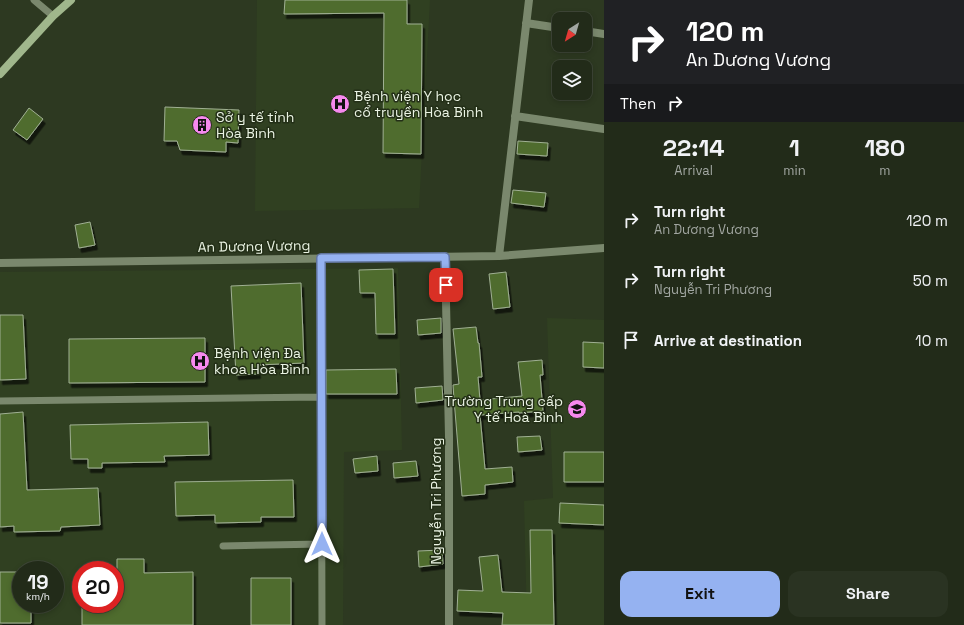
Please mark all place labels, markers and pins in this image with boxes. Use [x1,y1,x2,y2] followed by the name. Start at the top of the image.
[354,87,483,121] place label: Bệnh viện Y học cổ truyền Hòa Bình
[329,93,351,115] hospital icon: Bệnh viện Y học cổ truyền Hòa Bình
[216,108,294,142] place label: Sở y tế tỉnh Hòa Bình
[191,114,213,136] building icon: Sở y tế tỉnh Hòa Bình
[429,268,463,302] pin
[214,344,310,378] place label: Bệnh viện Đa khoa Hòa Bình
[189,350,211,372] hospital icon: Bệnh viện Đa khoa Hòa Bình
[444,392,563,426] place label: Trường Trung cấp Y tế Hoà Bình
[566,398,588,420] school or university icon: Trường Trung cấp Y tế Hoà Bình

